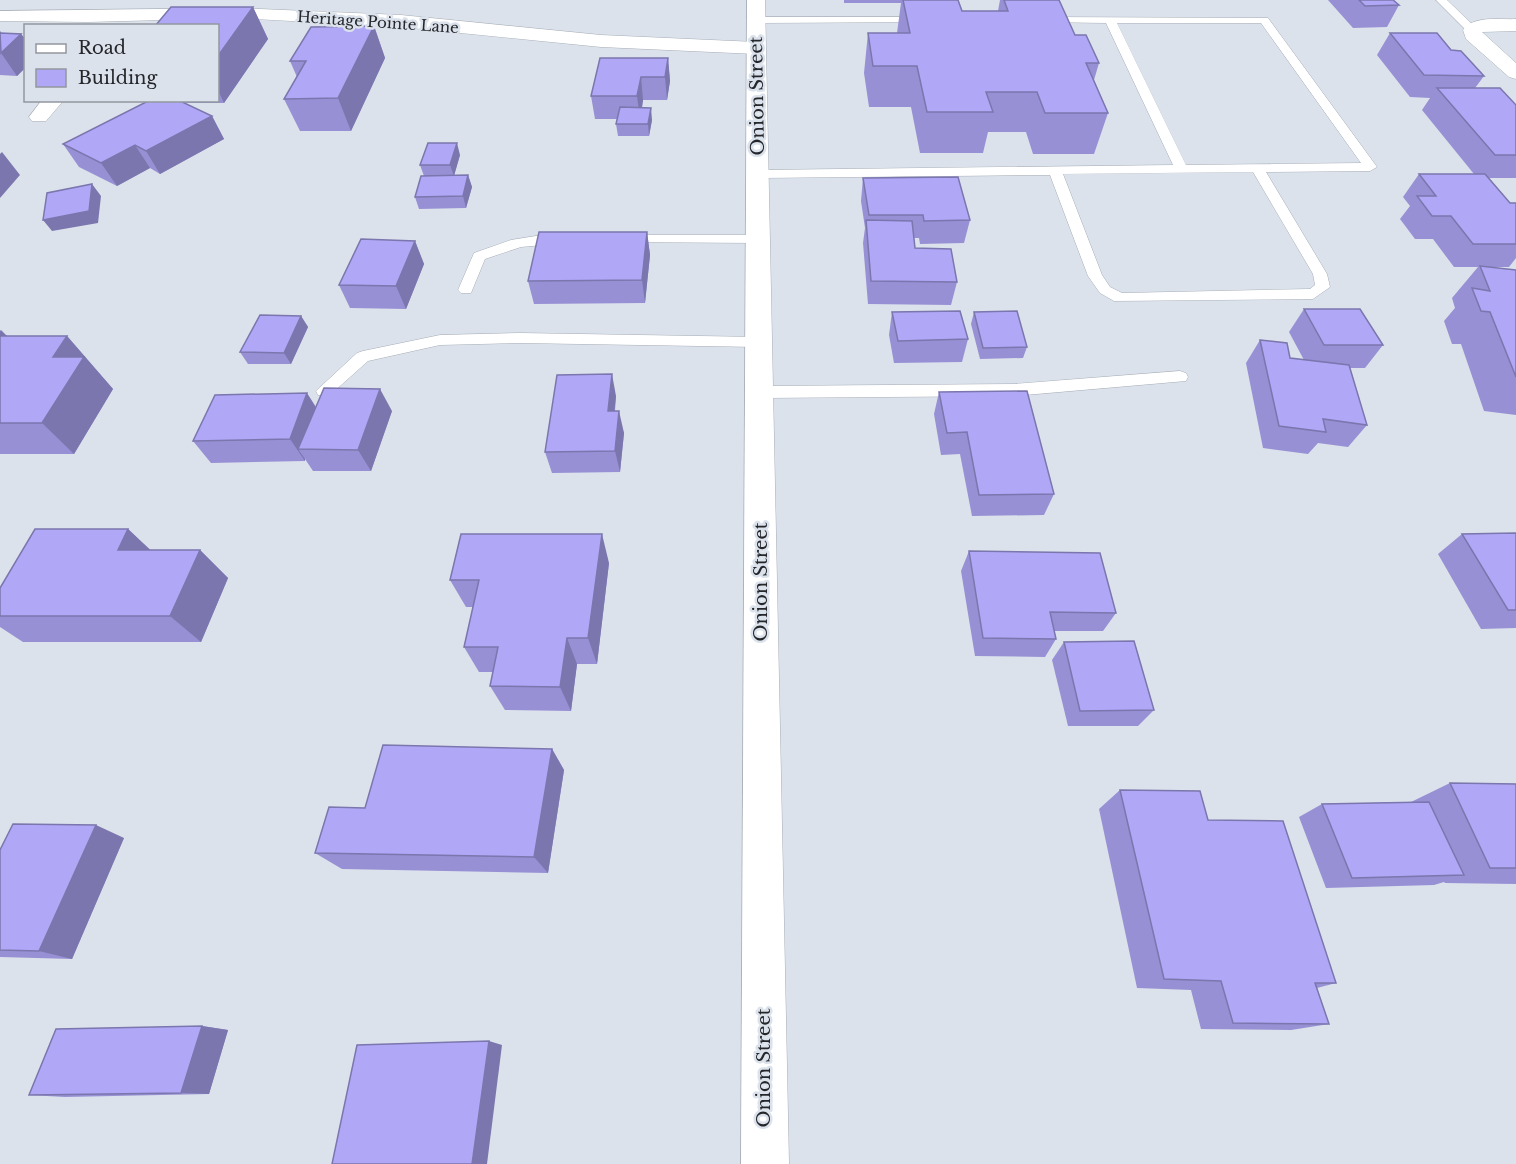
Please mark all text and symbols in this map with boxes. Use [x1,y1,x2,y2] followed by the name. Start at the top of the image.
[297,7,459,37] street label: Heritage Pointe Lane
[24,24,219,102] legend
[745,36,769,156] street label: Onion Street
[78,37,126,59] text: Road
[78,67,157,89] text: Building
[750,522,772,642] street label: Onion Street
[753,1008,775,1128] street label: Onion Street

